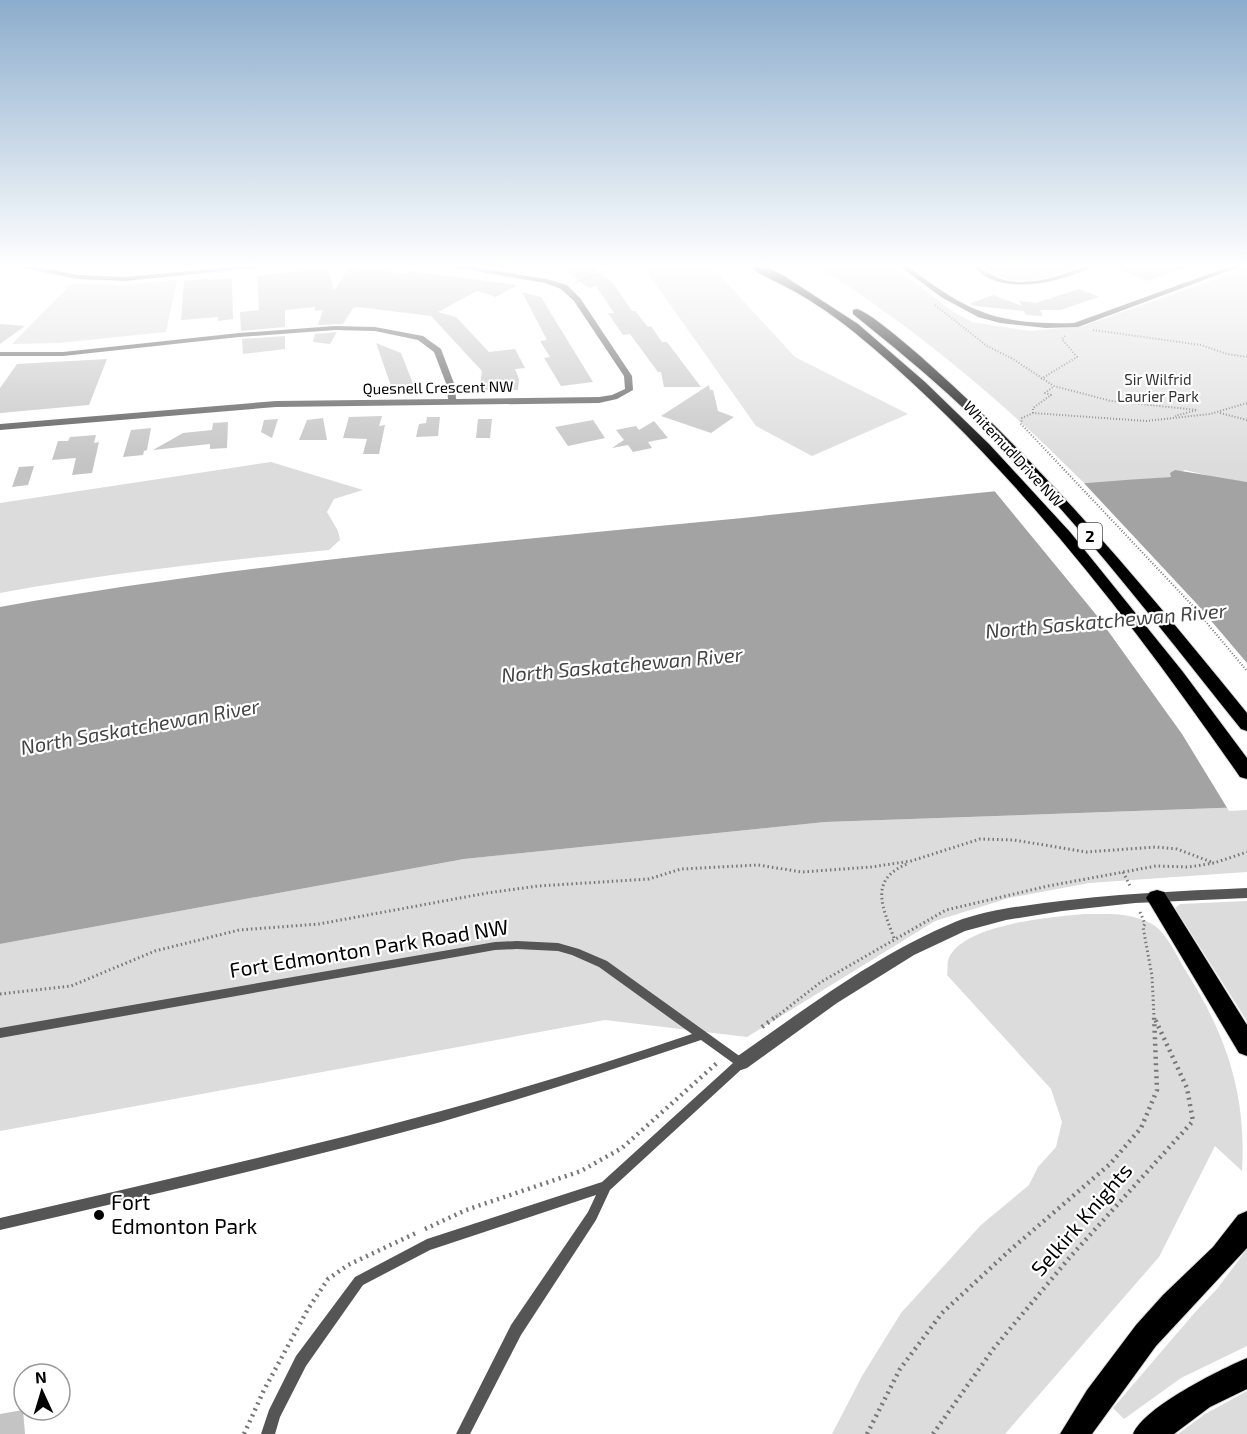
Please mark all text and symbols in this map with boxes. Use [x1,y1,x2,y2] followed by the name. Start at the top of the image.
[1117,370,1199,405] park label: Sir Wilfrid Laurier Park
[362,377,514,398] street label: Quesnell Crescent NW
[960,397,1067,510] street label: Whitemud Drive NW
[1078,523,1102,549] road number: 2
[984,597,1229,643] water label: North Saskatchewan River
[500,641,745,687] water label: North Saskatchewan River
[19,693,262,759] water label: North Saskatchewan River
[227,913,510,982] street label: Fort Edmonton Park Road NW
[1025,1158,1137,1280] street label: Selkirk Knights
[111,1189,257,1238] place label: Fort Edmonton Park
[92,1208,106,1222] marker: Fort Edmonton Park
[12,1362,72,1422] north arrow
[34,1367,47,1386] text: N

